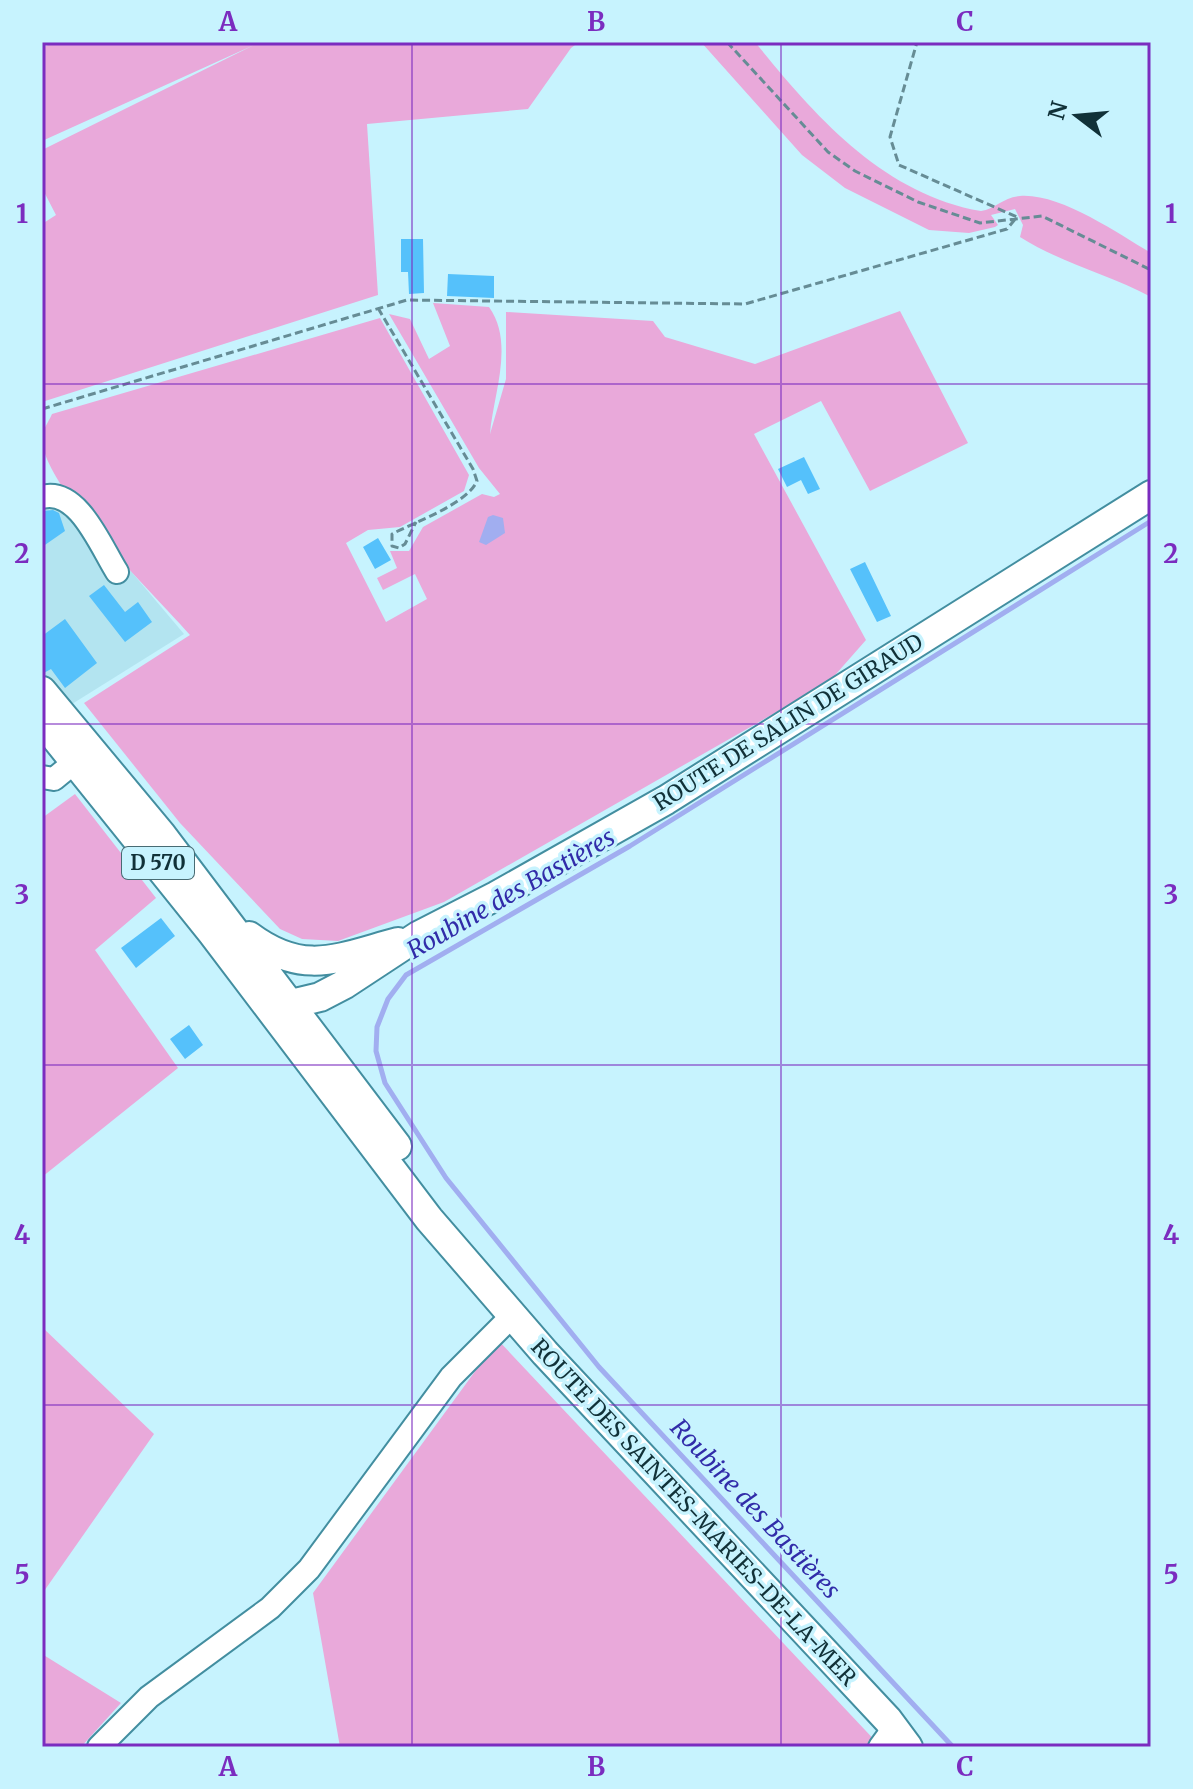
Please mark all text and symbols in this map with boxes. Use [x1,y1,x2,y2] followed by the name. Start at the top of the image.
[218,5,238,38] text: A
[587,5,605,38] text: B
[956,5,974,38] text: C
[1037,76,1117,156] north arrow
[1042,98,1074,123] text: N
[16,197,28,230] text: 1
[1165,197,1177,230] text: 1
[14,537,30,570] text: 2
[1163,537,1179,570] text: 2
[648,627,928,817] street label: ROUTE DE SALIN DE GIRAUD
[401,821,620,966] water label: Roubine des Bastières
[122,847,194,879] road number: D 570
[15,878,29,911] text: 3
[1164,878,1178,911] text: 3
[14,1218,31,1251] text: 4
[1163,1218,1180,1251] text: 4
[525,1333,863,1692] street label: ROUTE DES SAINTES-MARIES-DE-LA-MER
[664,1412,847,1605] water label: Roubine des Bastières
[14,1558,30,1591] text: 5
[1163,1558,1179,1591] text: 5
[218,1750,238,1783] text: A
[587,1750,605,1783] text: B
[956,1750,974,1783] text: C

